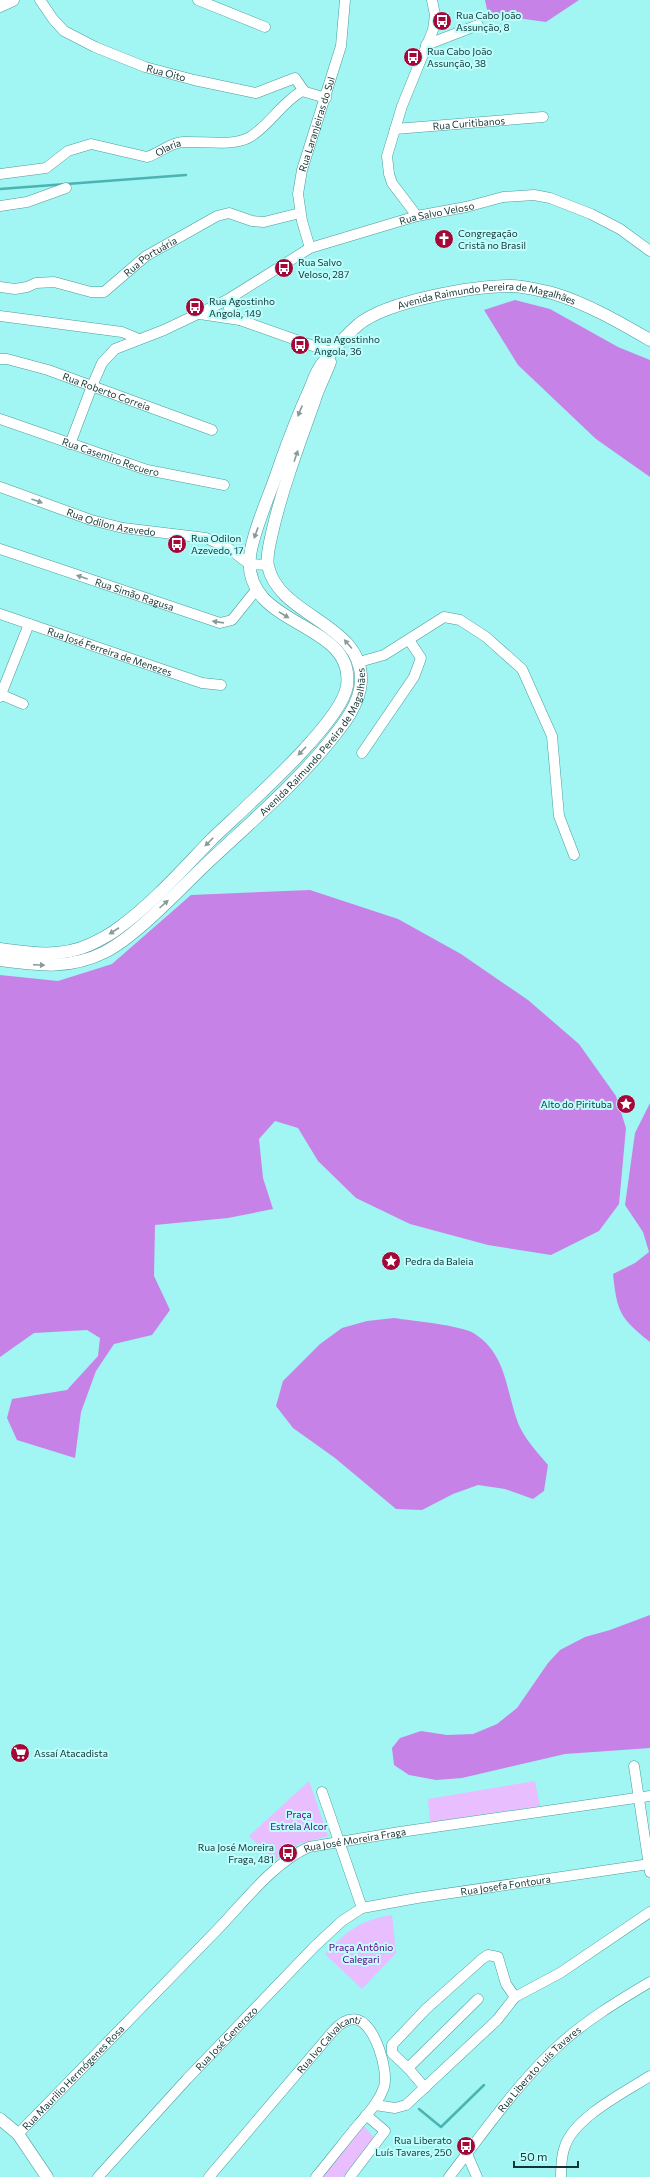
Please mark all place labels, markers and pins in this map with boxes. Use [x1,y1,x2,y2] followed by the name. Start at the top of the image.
[456,9,521,33] place label: Rua Cabo João Assunção, 8
[431,10,453,32] bus stop icon: Rua Cabo João Assunção, 8
[427,45,492,69] place label: Rua Cabo João Assunção, 38
[402,46,424,68] bus stop icon: Rua Cabo João Assunção, 38
[458,227,526,251] place label: Congregação Cristã no Brasil
[433,228,455,250] church icon: Congregação Cristã no Brasil
[298,256,349,280] place label: Rua Salvo Veloso, 287
[273,257,295,279] bus stop icon: Rua Salvo Veloso, 287
[209,295,275,319] place label: Rua Agostinho Angola, 149
[184,296,206,318] bus stop icon: Rua Agostinho Angola, 149
[314,333,380,357] place label: Rua Agostinho Angola, 36
[289,334,311,356] bus stop icon: Rua Agostinho Angola, 36
[191,532,244,556] place label: Rua Odilon Azevedo, 17
[166,533,188,555] bus stop icon: Rua Odilon Azevedo, 17
[615,1093,637,1115] place icon: Alto do Pirituba
[541,1098,612,1110] place label: Alto do Pirituba
[380,1250,402,1272] place icon: Pedra da Baleia
[405,1255,473,1267] place label: Pedra da Baleia
[9,1742,31,1764] supermarket icon: Assaí Atacadista
[34,1747,108,1759] place label: Assaí Atacadista
[198,1841,274,1865] place label: Rua José Moreira Fraga, 481
[277,1842,299,1864] bus stop icon: Rua José Moreira Fraga, 481
[375,2134,452,2158] place label: Rua Liberato Luís Tavares, 250
[455,2135,477,2157] bus stop icon: Rua Liberato Luís Tavares, 250

